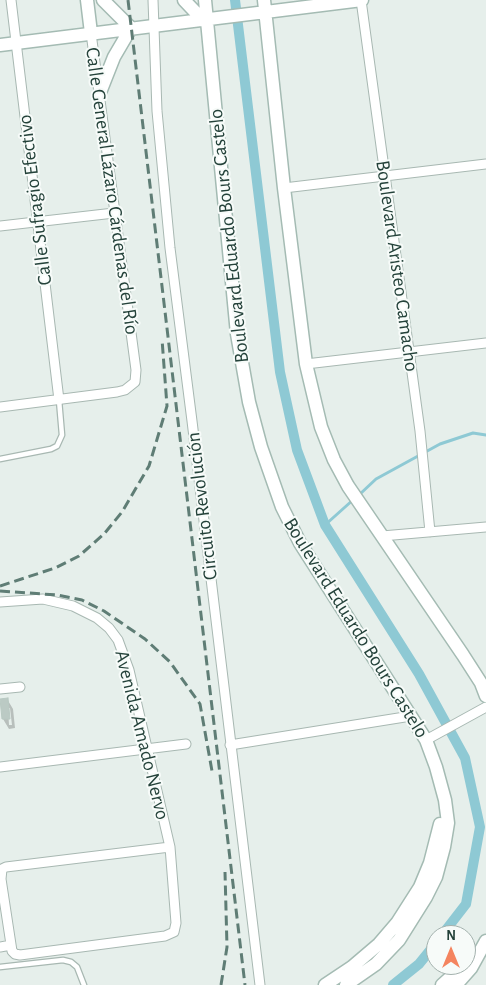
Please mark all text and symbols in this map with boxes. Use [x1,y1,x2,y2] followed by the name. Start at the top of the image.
[80,46,144,336] street label: Calle General Lázaro Cárdenas del Río
[204,108,254,364] street label: Boulevard Eduardo Bours Castelo
[13,113,57,287] street label: Calle Sufragio Efectivo
[370,159,424,373] street label: Boulevard Aristeo Camacho
[181,431,223,581] street label: Circuito Revolución
[278,513,434,743] street label: Boulevard Eduardo Bours Castelo
[109,648,175,822] street label: Avenida Amado Nervo
[426,925,476,975] north arrow
[446,929,456,943] text: N

